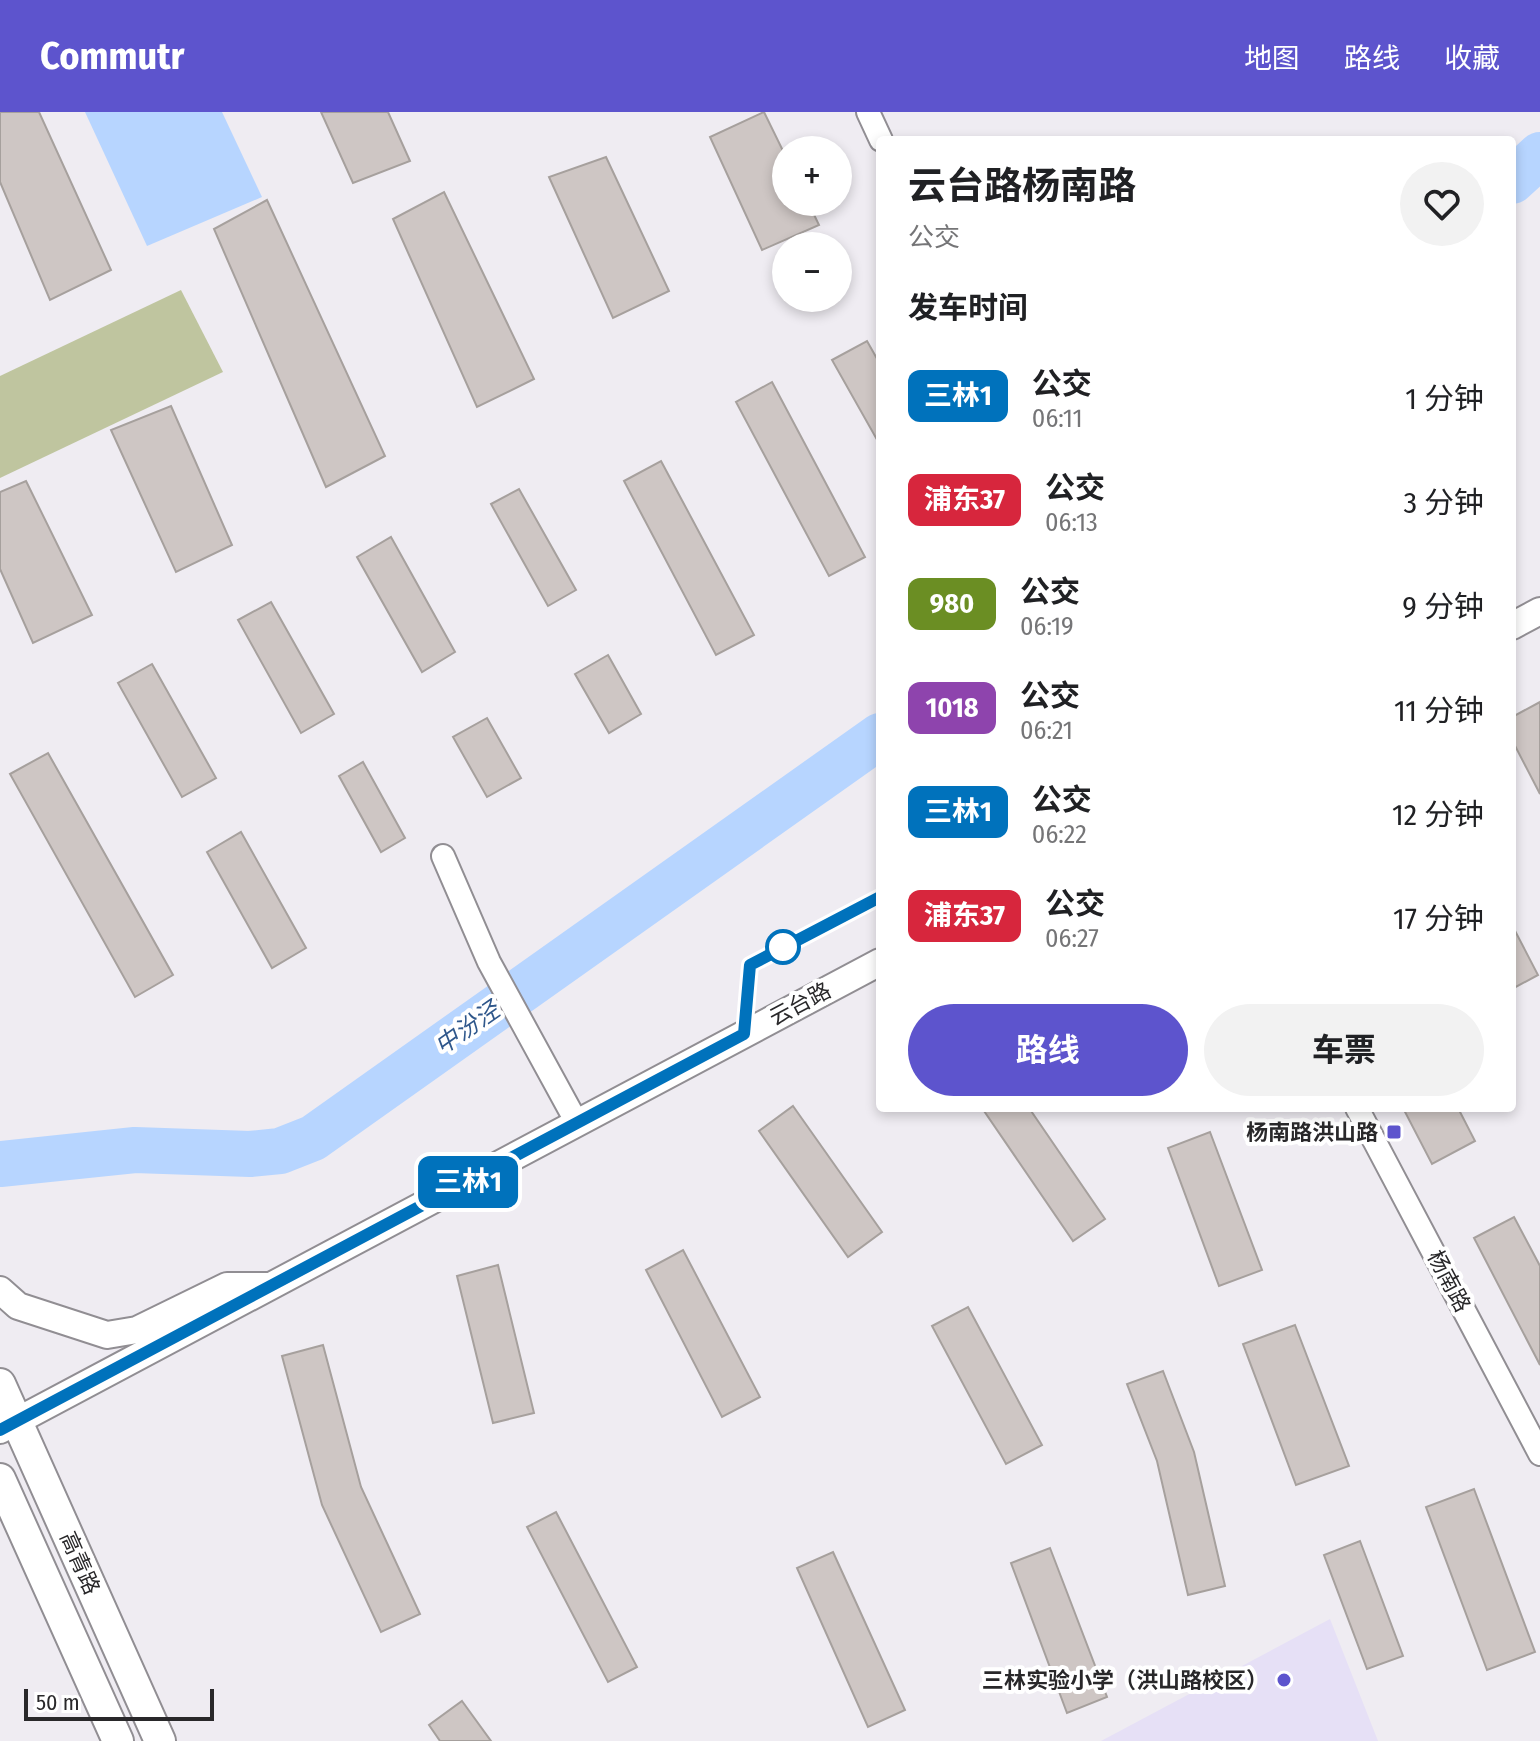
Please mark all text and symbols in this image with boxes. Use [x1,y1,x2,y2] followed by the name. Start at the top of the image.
[40,33,184,79] text: Commutr
[1244,42,1300,75] text: 地图
[1344,42,1400,75] text: 路线
[1444,42,1500,75] text: 收藏
[772,136,852,312] map controls
[772,136,852,216] button: +
[1400,162,1484,246] button: heart
[908,163,1136,209] text: 云台路杨南路
[908,222,960,253] text: 公交
[772,232,852,312] button: −
[908,290,1028,326] text: 发车时间
[1032,366,1092,402] text: 公交
[924,379,992,412] text: 三林1
[1405,381,1484,417] text: 1 分钟
[1032,403,1083,434] text: 06:11
[1045,470,1105,506] text: 公交
[924,483,1005,516] text: 浦东37
[1403,485,1484,521] text: 3 分钟
[1045,507,1098,538] text: 06:13
[1020,574,1080,610] text: 公交
[930,587,974,620] text: 980
[1402,589,1484,625] text: 9 分钟
[1020,611,1074,642] text: 06:19
[1020,678,1080,714] text: 公交
[925,691,979,724] text: 1018
[1394,693,1484,729] text: 11 分钟
[1020,715,1073,746] text: 06:21
[1032,782,1092,818] text: 公交
[924,795,992,828] text: 三林1
[1392,797,1484,833] text: 12 分钟
[1032,819,1087,850] text: 06:22
[1045,886,1105,922] text: 公交
[924,899,1005,932] text: 浦东37
[1393,901,1484,937] text: 17 分钟
[1045,923,1099,954] text: 06:27
[766,930,800,964] unlabelled marker
[765,977,835,1031] street label: 云台路
[429,995,506,1060] water label: 中汾泾
[908,1004,1188,1096] button: 路线
[1204,1004,1484,1096] button: 车票
[1246,1119,1378,1146] place label: 杨南路洪山路
[1385,1123,1403,1141] marker: 杨南路洪山路
[422,1156,514,1208] line badge: 三林1
[434,1165,502,1198] text: 三林1
[1422,1246,1476,1316] street label: 杨南路
[54,1527,106,1599] street label: 高青路
[982,1667,1268,1694] place label: 三林实验小学（洪山路校区）
[1275,1671,1293,1689] marker: 三林实验小学（洪山路校区）
[24,1685,214,1721] scale bar
[36,1689,80,1716] text: 50 m

